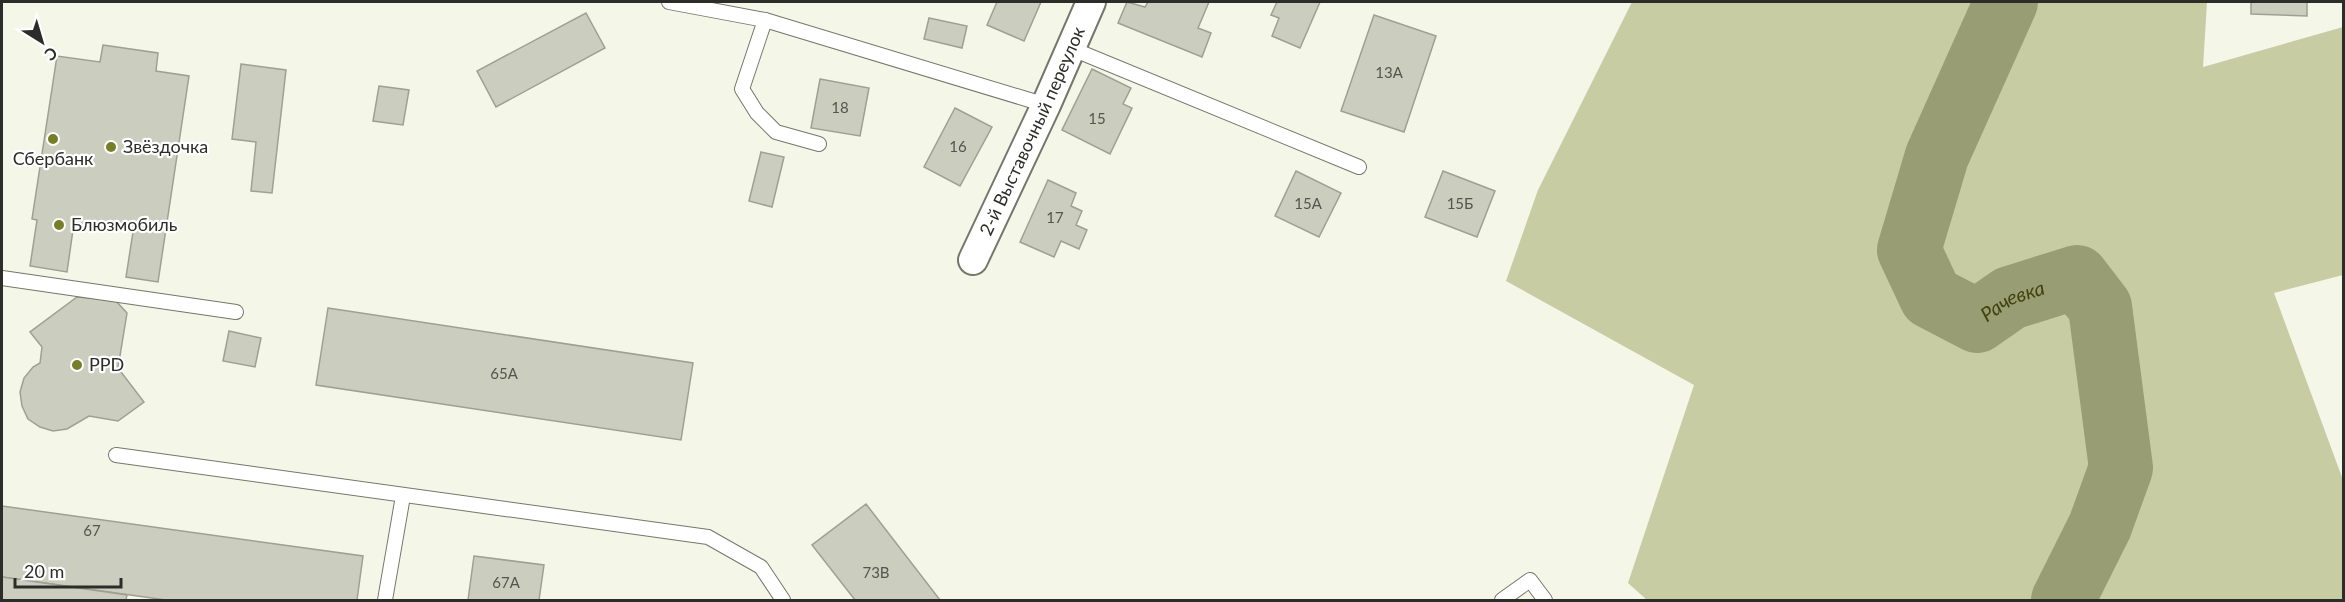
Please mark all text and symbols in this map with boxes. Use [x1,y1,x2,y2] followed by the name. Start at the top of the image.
[12,12,72,72] north arrow
[974,22,1089,239] street label: 2-й Выставочный переулок
[41,44,61,65] text: С
[1375,63,1404,81] house number: 13А
[831,98,849,116] house number: 18
[1088,109,1106,127] house number: 15
[46,132,60,146] marker: Сбербанк
[123,135,208,157] place label: Звёздочка
[949,137,967,155] house number: 16
[104,140,118,154] marker: Звёздочка
[13,147,94,169] place label: Сбербанк
[1294,194,1323,212] house number: 15А
[1447,194,1473,212] house number: 15Б
[1046,208,1064,226] house number: 17
[71,213,178,235] place label: Блюзмобиль
[52,218,66,232] marker: Блюзмобиль
[1975,275,2047,326] water label: Рачевка
[89,353,124,375] place label: PPD
[70,358,84,372] marker: PPD
[490,364,519,382] house number: 65А
[83,521,101,539] house number: 67
[15,551,122,589] scale bar
[24,560,64,582] text: 20 m
[862,563,890,581] house number: 73В
[492,573,521,591] house number: 67А

